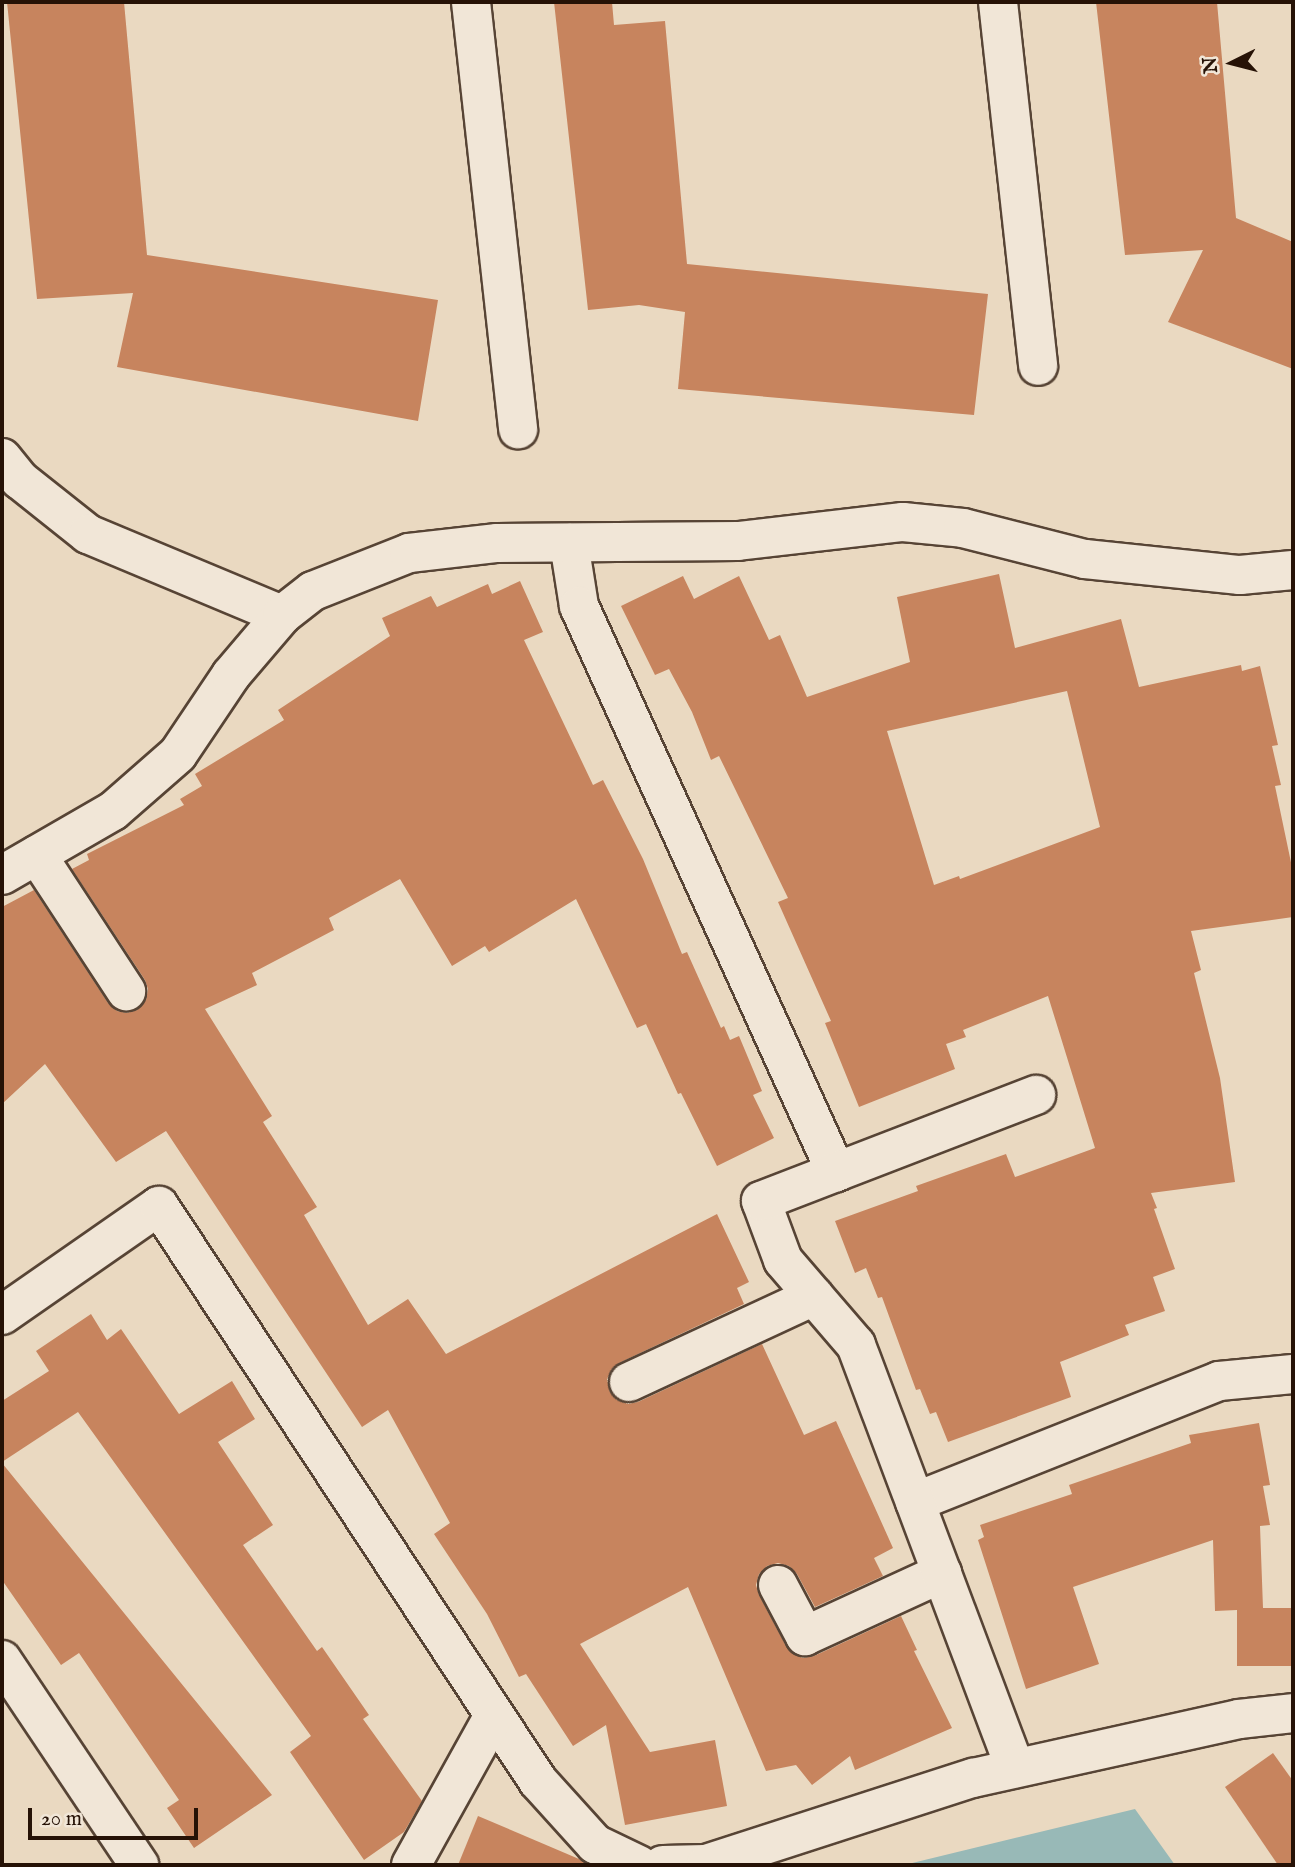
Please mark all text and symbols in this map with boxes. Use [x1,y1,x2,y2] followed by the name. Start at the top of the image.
[1197,28,1267,98] north arrow
[1198,56,1224,75] text: N
[32,1794,201,1838] scale bar
[41,1806,82,1833] text: 20 m

